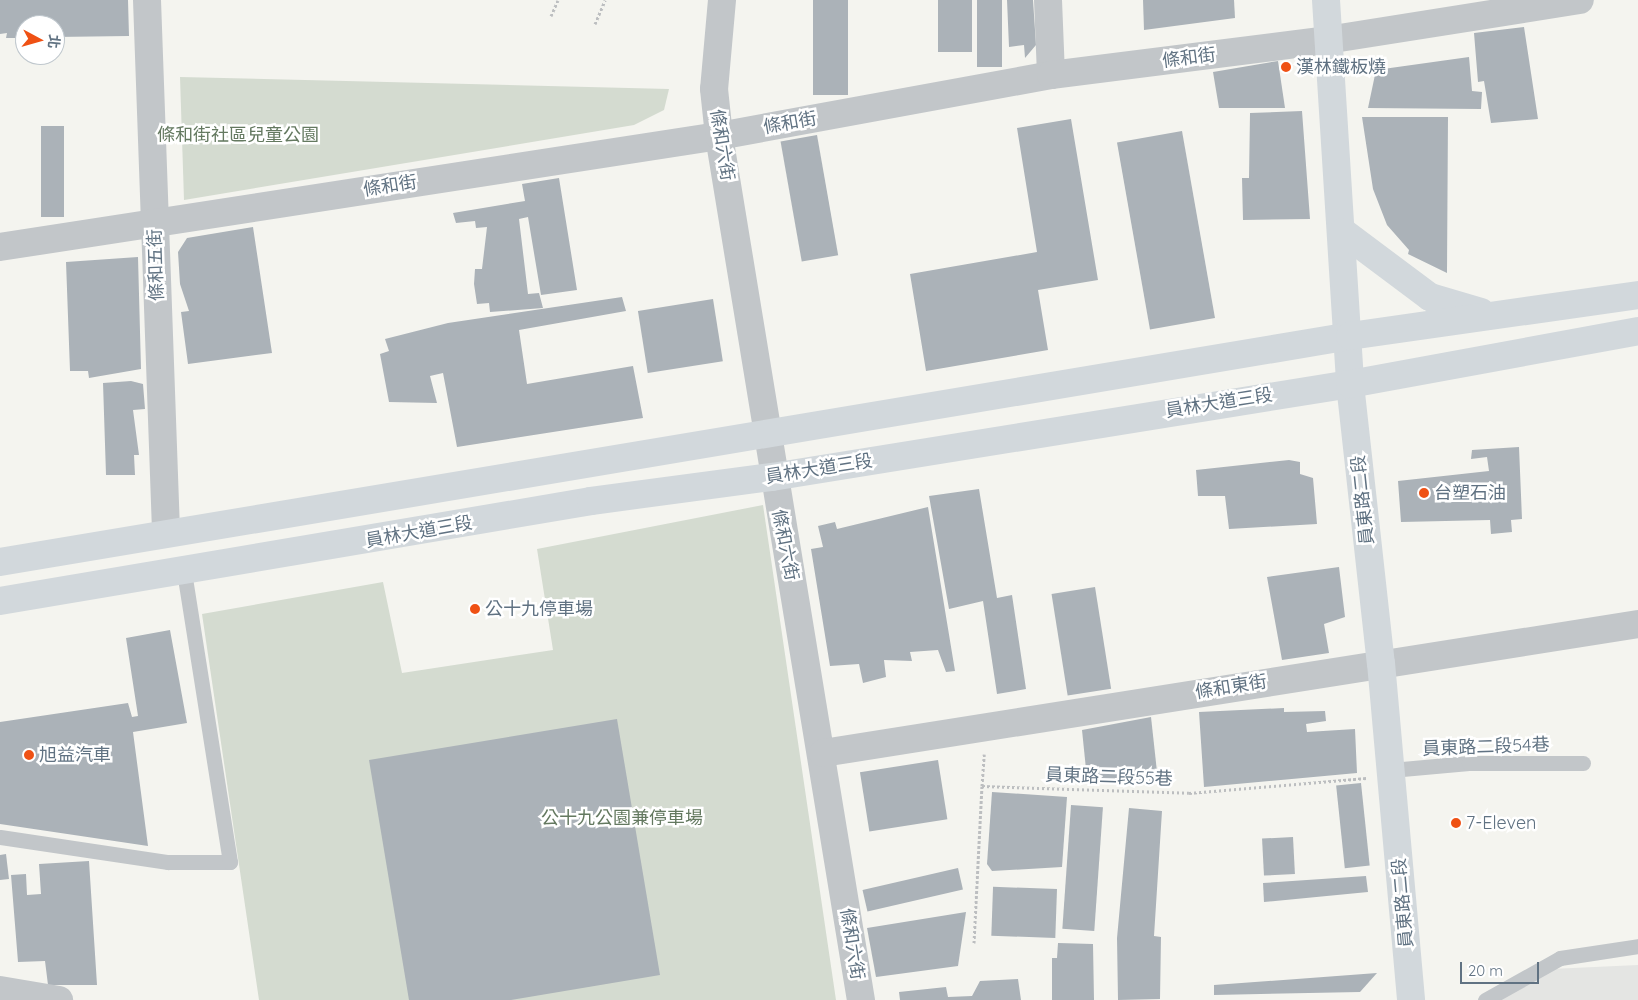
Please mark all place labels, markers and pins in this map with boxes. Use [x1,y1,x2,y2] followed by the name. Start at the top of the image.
[1296,56,1386,78] place label: 漢林鐵板燒
[1280,61,1292,73] marker: 漢林鐵板燒
[1434,482,1506,504] place label: 台塑石油
[1418,487,1430,499] marker: 台塑石油
[485,598,593,620] place label: 公十九停車場
[469,603,481,615] marker: 公十九停車場
[39,744,111,766] place label: 旭益汽車
[23,749,35,761] marker: 旭益汽車
[1466,812,1537,834] place label: 7-Eleven
[1450,817,1462,829] marker: 7-Eleven

